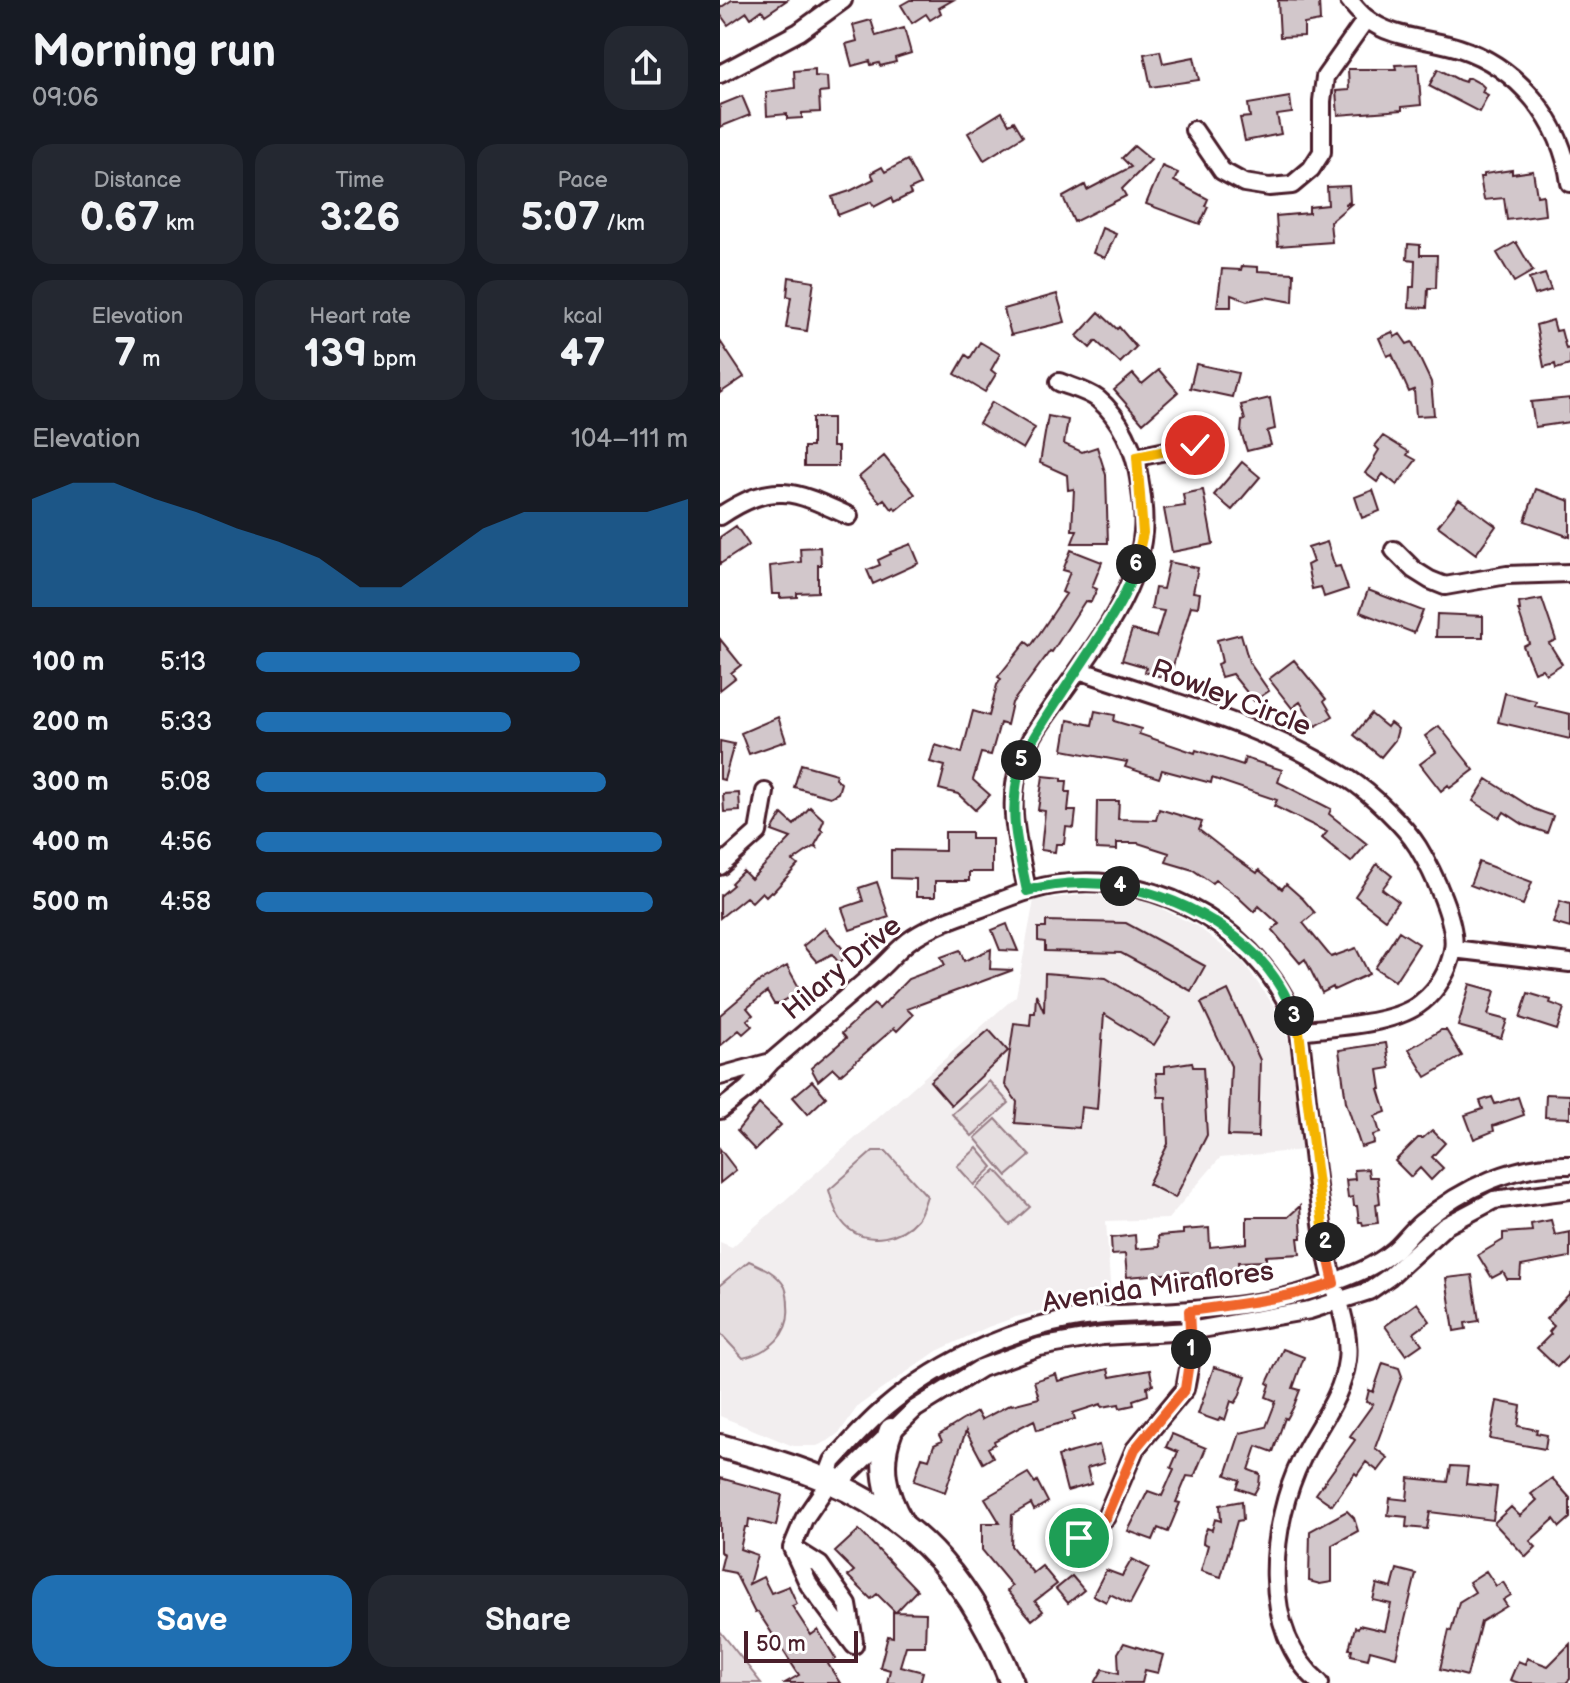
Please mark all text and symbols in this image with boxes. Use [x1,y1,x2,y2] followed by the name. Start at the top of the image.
[32,26,276,79] text: Morning run
[604,26,688,110] button: share
[32,83,99,114] text: 09:06
[93,167,181,194] text: Distance
[336,167,384,194] text: Time
[558,167,608,194] text: Pace
[80,194,160,242] text: 0.67
[319,194,401,242] text: 3:26
[520,194,600,242] text: 5:07
[160,210,195,237] text: km
[600,210,645,237] text: /km
[91,303,183,330] text: Elevation
[309,303,411,330] text: Heart rate
[563,303,602,330] text: kcal
[114,330,136,378] text: 7
[304,330,367,378] text: 139
[560,330,605,378] text: 47
[136,346,160,373] text: m
[367,346,416,373] text: bpm
[1161,411,1229,479] pin
[1173,423,1217,467] icon: check
[32,424,140,455] text: Elevation
[571,424,688,455] text: 104–111 m
[1116,544,1156,584] pin: 6
[1129,550,1143,577] text: 6
[32,647,105,678] text: 100 m
[160,647,206,678] text: 5:13
[1146,652,1316,744] street label: Rowley Circle
[32,707,109,738] text: 200 m
[160,707,212,738] text: 5:33
[1001,740,1041,780] pin: 5
[1015,746,1027,773] text: 5
[32,767,109,798] text: 300 m
[160,767,211,798] text: 5:08
[32,827,109,858] text: 400 m
[160,827,212,858] text: 4:56
[1100,866,1140,906] pin: 4
[1114,872,1126,899] text: 4
[32,887,109,918] text: 500 m
[160,887,211,918] text: 4:58
[776,909,908,1027] street label: Hilary Drive
[1274,996,1314,1036] pin: 3
[1288,1002,1300,1029] text: 3
[1305,1222,1345,1262] pin: 2
[1318,1228,1332,1255] text: 2
[1040,1254,1276,1320] street label: Avenida Miraflores
[1171,1329,1211,1369] pin: 1
[1186,1335,1196,1362] text: 1
[1045,1504,1113,1572] pin
[1057,1516,1101,1560] icon: arrive
[32,1575,352,1667] button: Save
[368,1575,688,1667] button: Share
[744,1627,858,1663] scale bar
[756,1631,806,1658] text: 50 m

